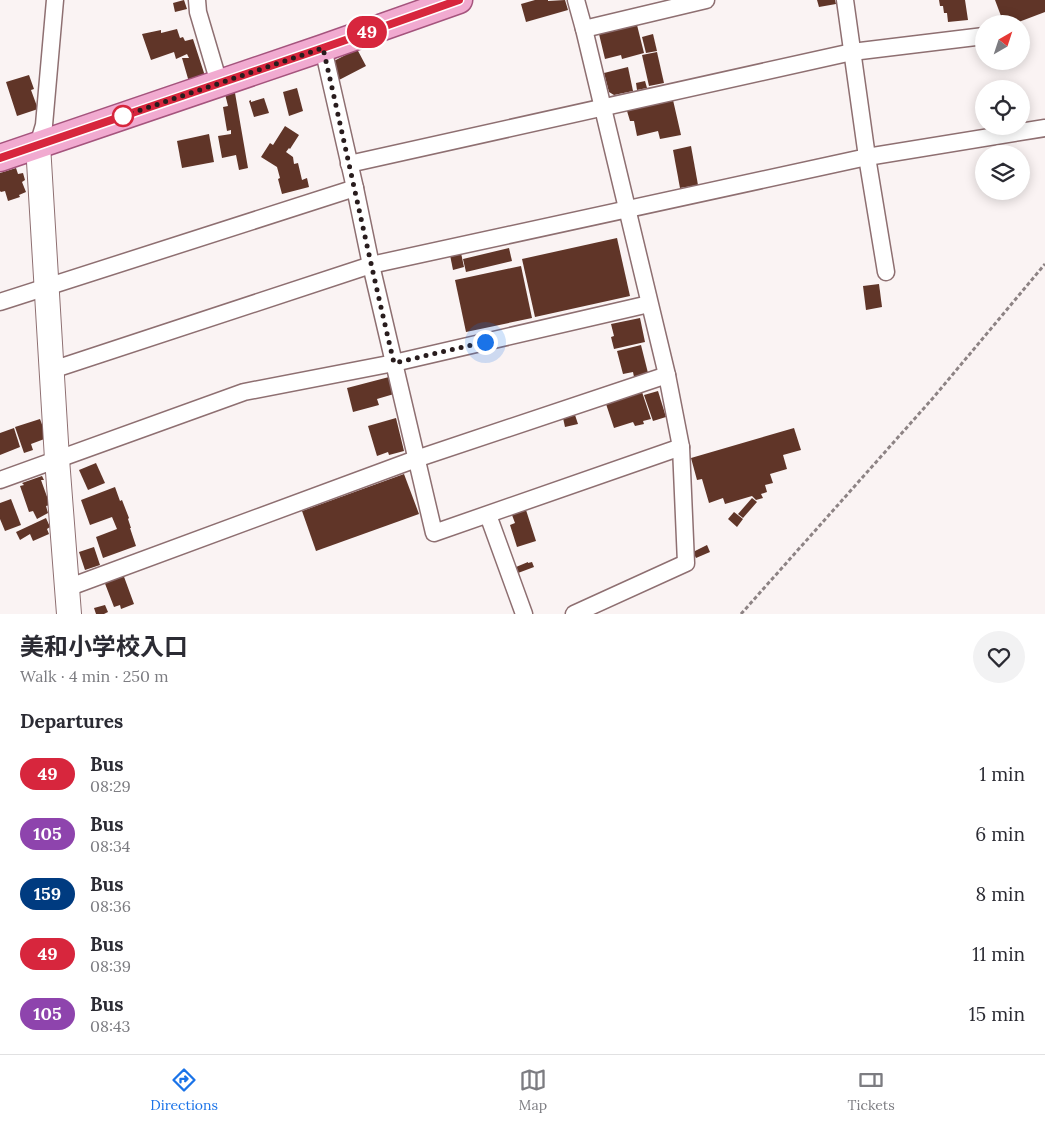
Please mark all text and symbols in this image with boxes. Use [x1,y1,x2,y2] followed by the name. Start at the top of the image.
[975,15,1030,70] north arrow
[975,15,1030,200] map controls
[344,16,390,48] line badge: 49
[357,20,377,43] text: 49
[975,80,1030,135] button: locate
[112,105,134,127] unlabelled marker
[975,145,1030,200] button: layers
[473,330,498,355] your location
[20,631,188,662] text: 美和小学校入口
[973,631,1025,683] button: heart
[20,666,168,686] text: Walk · 4 min · 250 m
[20,709,123,733] text: Departures
[90,752,123,776] text: Bus
[37,762,58,785] text: 49
[979,762,1025,786] text: 1 min
[90,776,131,796] text: 08:29
[90,812,123,836] text: Bus
[33,822,62,845] text: 105
[975,822,1025,846] text: 6 min
[90,836,131,856] text: 08:34
[90,872,123,896] text: Bus
[34,882,61,905] text: 159
[975,882,1025,906] text: 8 min
[90,896,131,916] text: 08:36
[90,932,123,956] text: Bus
[37,942,58,965] text: 49
[972,942,1025,966] text: 11 min
[90,956,131,976] text: 08:39
[90,992,123,1016] text: Bus
[33,1002,62,1025] text: 105
[969,1002,1025,1026] text: 15 min
[90,1016,131,1036] text: 08:43
[150,1066,218,1114] tab: Directions
[519,1066,547,1114] tab: Map
[848,1066,895,1114] tab: Tickets

